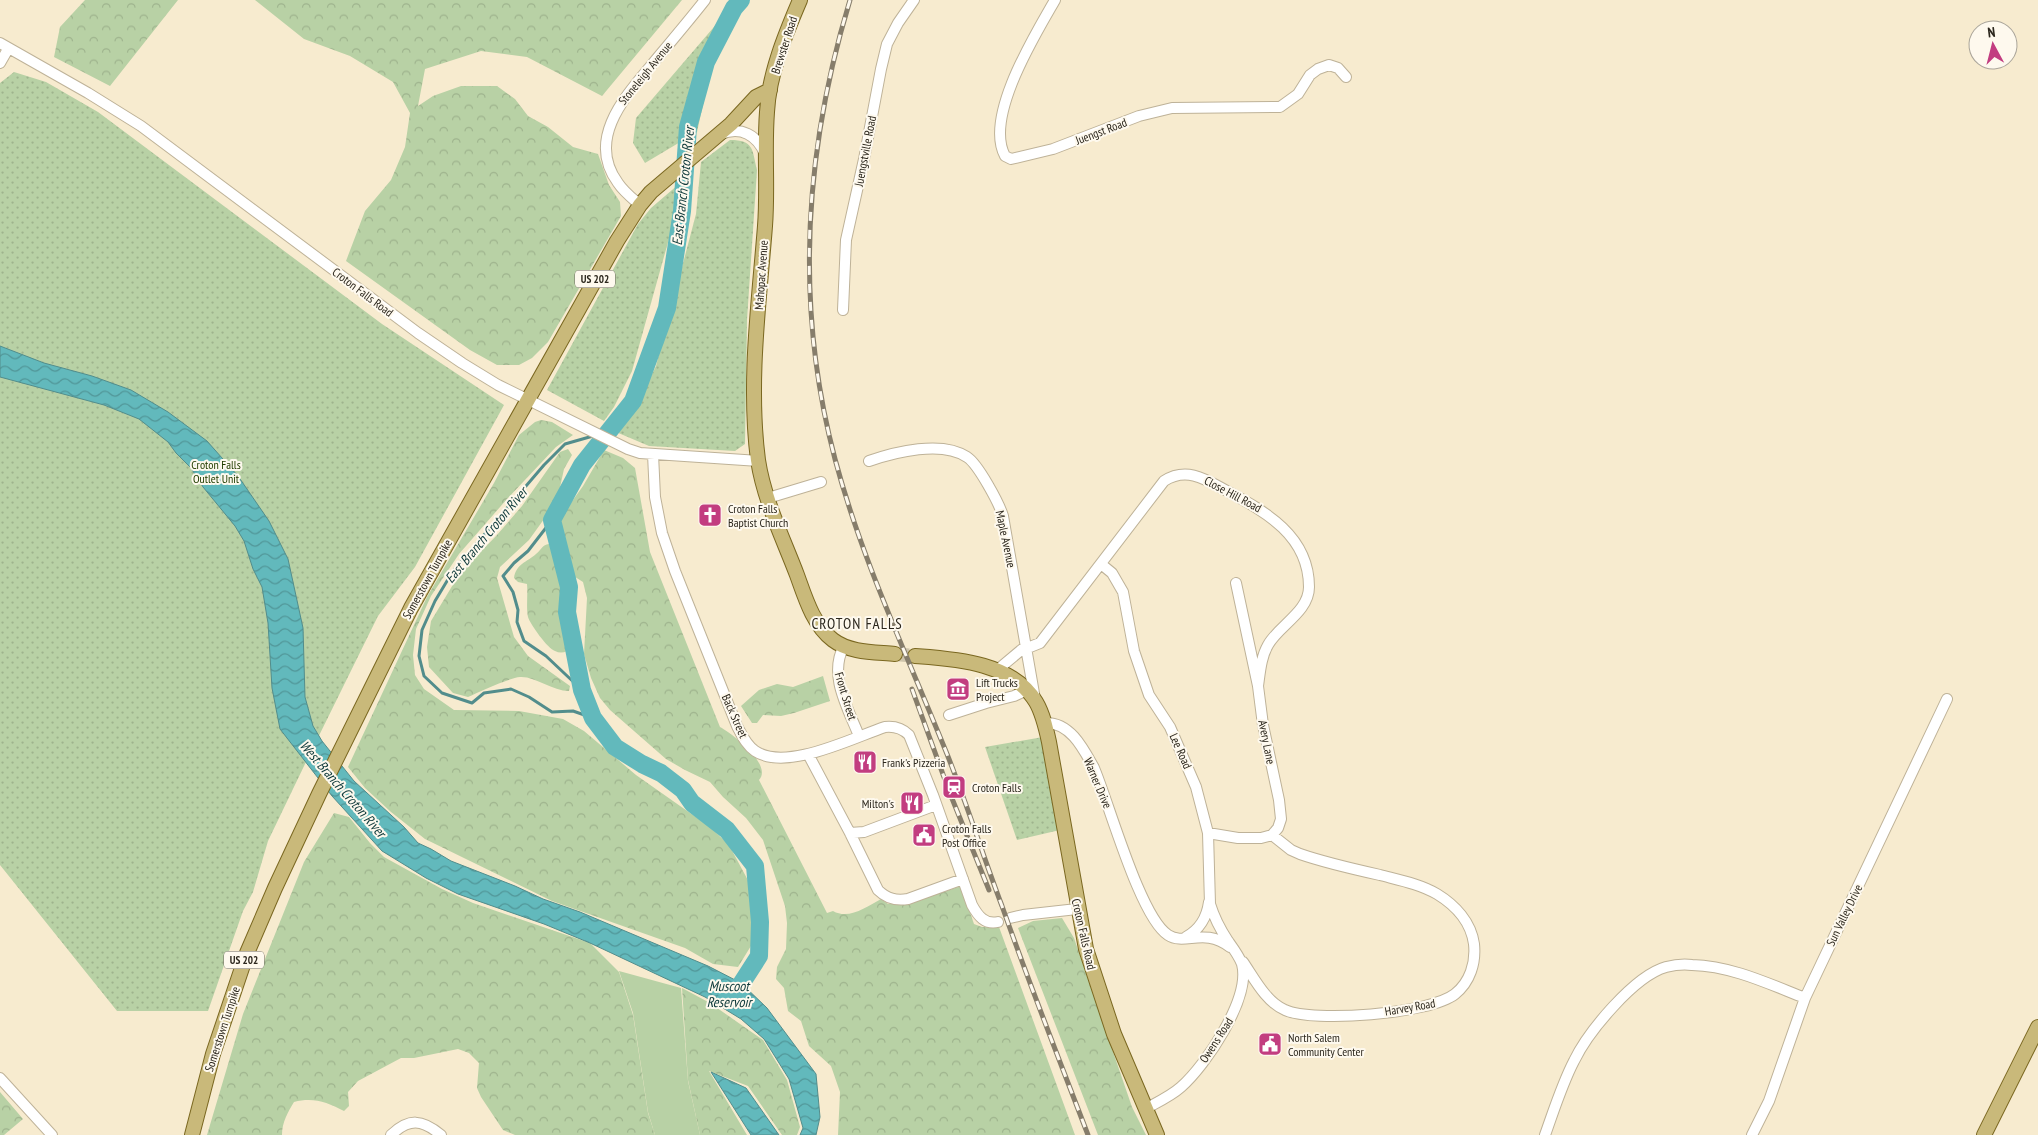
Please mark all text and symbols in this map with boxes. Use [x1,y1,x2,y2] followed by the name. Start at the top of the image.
[768,14,800,76] street label: Brewster Road
[1968,20,2018,70] north arrow
[1987,23,1996,41] text: N
[615,38,675,108] street label: Stoneleigh Avenue
[851,114,879,189] street label: Juengstville Road
[1072,114,1129,148] street label: Juengst Road
[668,124,698,246] water label: East Branch Croton River
[751,240,771,310] street label: Mahopac Avenue
[330,264,396,320] street label: Croton Falls Road
[575,270,615,288] road number: US 202
[191,457,241,486] park label: Croton Falls Outlet Unit
[1202,473,1264,515] street label: Close Hill Road
[441,482,533,586] water label: East Branch Croton River
[728,501,788,530] place label: Croton Falls Baptist Church
[697,502,723,528] church icon: Croton Falls Baptist Church
[993,509,1019,569] street label: Maple Avenue
[399,537,455,621] street label: Somerstown Turnpike
[811,614,903,633] district label: CROTON FALLS
[832,670,861,722] street label: Front Street
[976,675,1018,704] place label: Lift Trucks Project
[945,676,971,702] museum icon: Lift Trucks Project
[719,692,752,741] street label: Back Street
[1255,719,1279,765] street label: Avery Lane
[1167,731,1195,771] street label: Lee Road
[296,737,391,843] water label: West Branch Croton River
[852,749,878,775] restaurant icon: Frank's Pizzeria
[882,755,945,770] place label: Frank's Pizzeria
[1081,755,1115,811] street label: Warner Drive
[941,774,967,800] station icon: Croton Falls
[972,780,1021,795] place label: Croton Falls
[899,790,925,816] restaurant icon: Milton's
[862,796,894,811] place label: Milton's
[942,821,991,850] place label: Croton Falls Post Office
[911,822,937,848] public building icon: Croton Falls Post Office
[1823,882,1865,948] street label: Sun Valley Drive
[1069,897,1099,971] street label: Croton Falls Road
[224,952,264,968] road number: US 202
[707,977,753,1011] water label: Muscoot Reservoir
[201,984,243,1074] street label: Somerstown Turnpike
[1384,995,1436,1019] street label: Harvey Road
[1196,1015,1236,1065] street label: Owens Road
[1288,1030,1365,1059] place label: North Salem Community Center
[1257,1031,1283,1057] public building icon: North Salem Community Center

